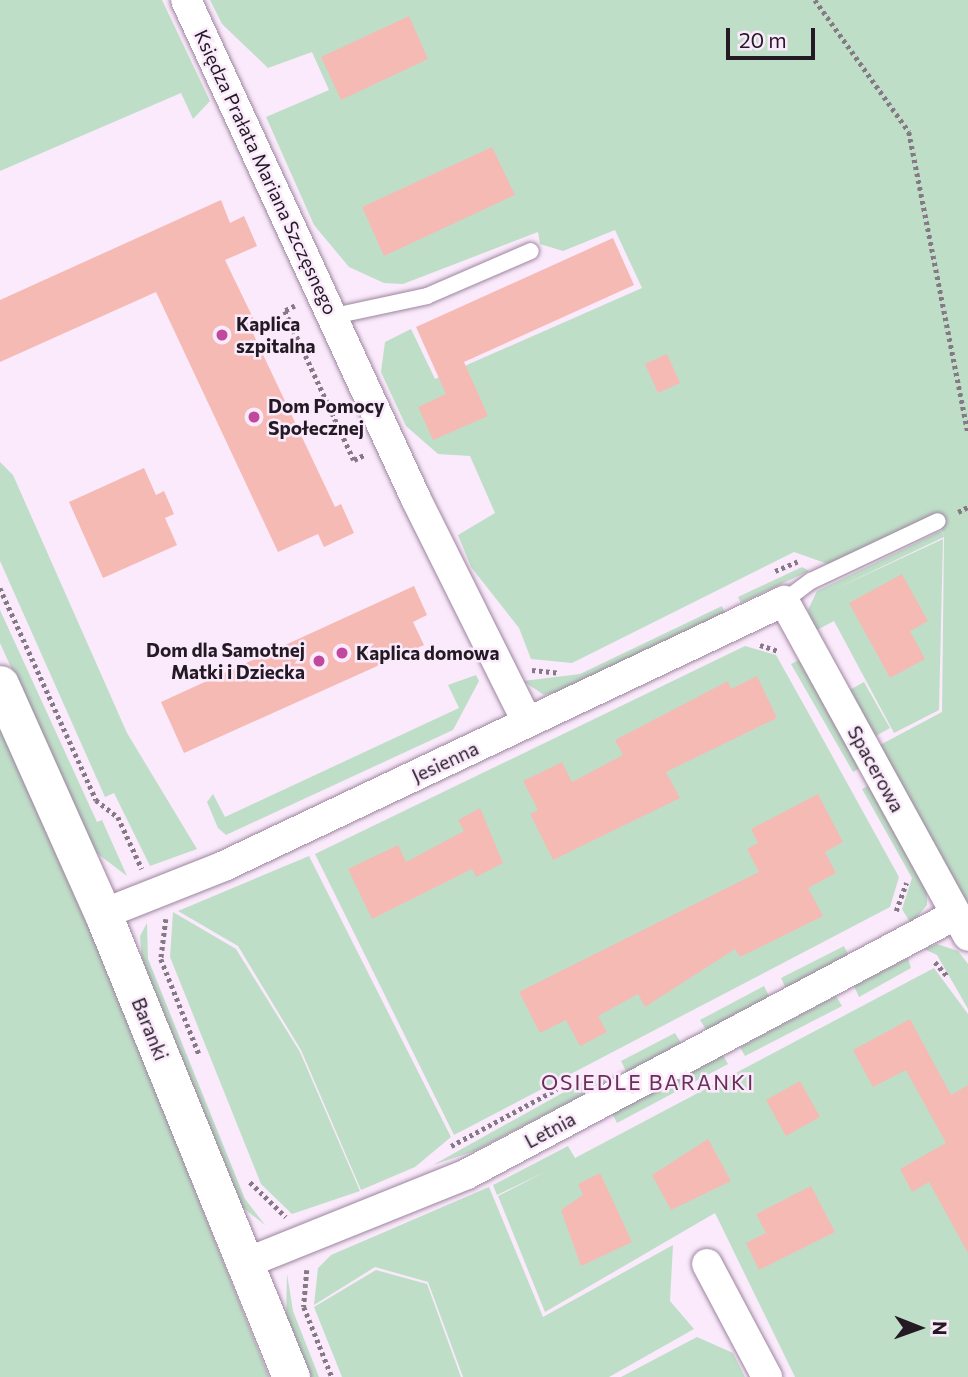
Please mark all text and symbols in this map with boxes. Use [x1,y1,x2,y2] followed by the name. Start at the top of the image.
[730,14,819,58] scale bar
[190,26,342,318] street label: Księdza Prałata Mariana Szczęsnego
[739,27,787,52] text: 20 m
[236,313,315,357] place label: Kaplica szpitalna
[214,327,230,343] marker: Kaplica szpitalna
[268,395,384,439] place label: Dom Pomocy Społecznej
[246,409,262,425] marker: Dom Pomocy Społecznej
[146,639,305,683] place label: Dom dla Samotnej Matki i Dziecka
[356,642,499,664] place label: Kaplica domowa
[334,645,350,661] marker: Kaplica domowa
[311,653,327,669] marker: Dom dla Samotnej Matki i Dziecka
[843,722,909,816] street label: Spacerowa
[408,737,482,787] street label: Jesienna
[127,994,173,1064] street label: Baranki
[543,1069,753,1095] district label: OSIEDLE BARANKI
[521,1107,579,1153] street label: Letnia
[884,1293,954,1363] north arrow
[929,1321,952,1336] text: N

